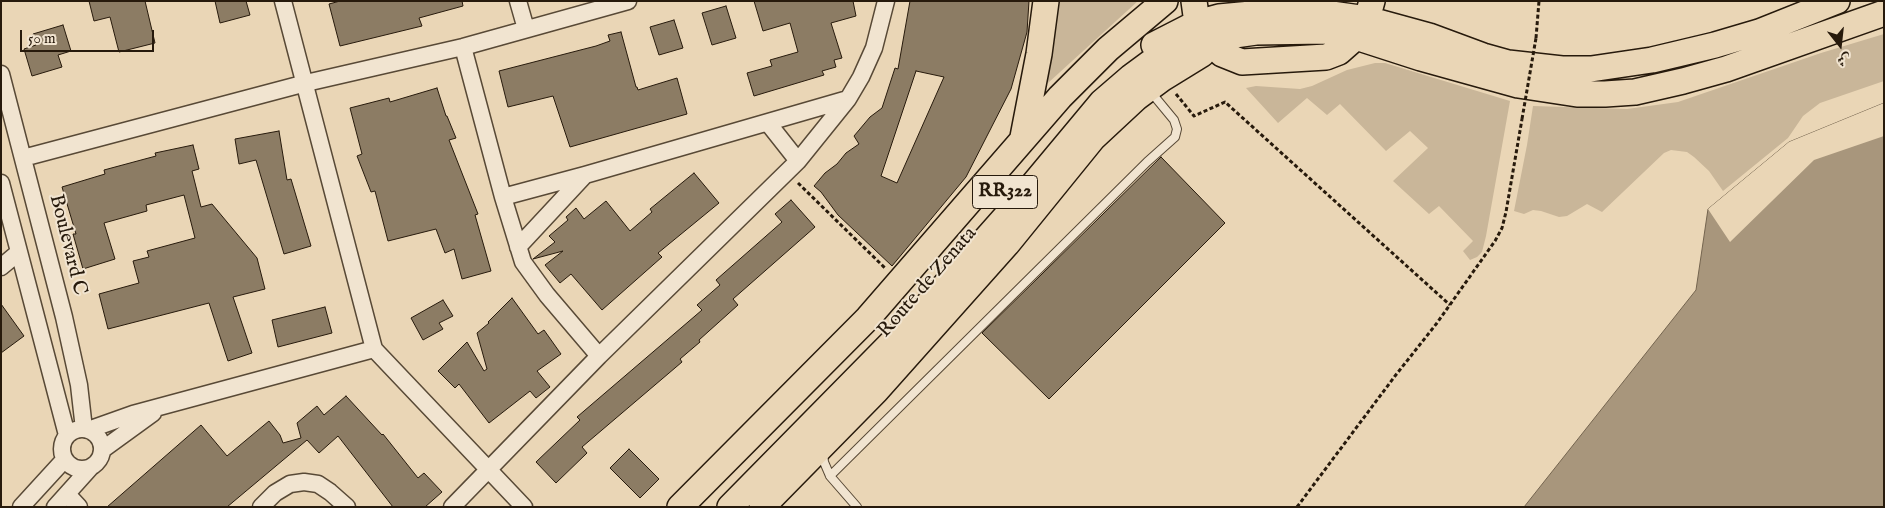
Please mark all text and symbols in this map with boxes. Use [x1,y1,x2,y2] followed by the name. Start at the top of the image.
[22,20,156,52] scale bar
[1815,20,1865,70] north arrow
[28,29,56,48] text: 50 m
[1835,49,1853,70] text: ش
[972,176,1038,208] road number: RR322
[43,192,91,298] street label: Boulevard C
[873,223,983,343] street label: Route de Zenata

